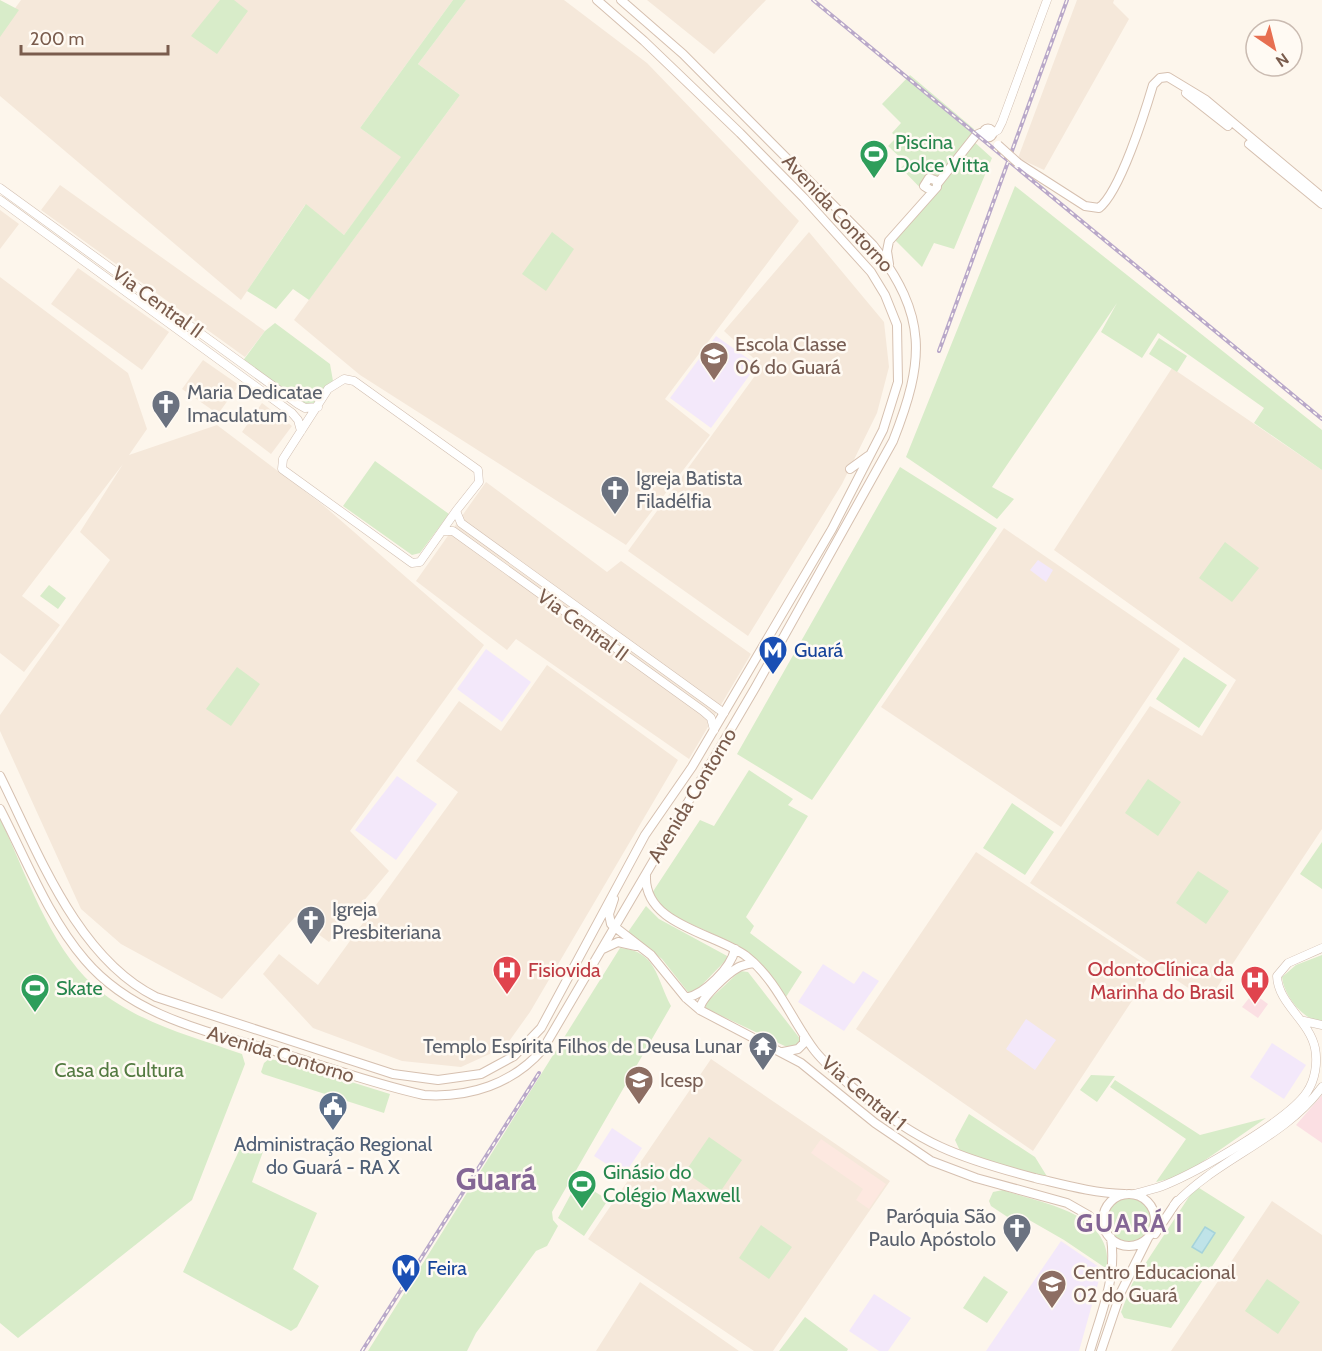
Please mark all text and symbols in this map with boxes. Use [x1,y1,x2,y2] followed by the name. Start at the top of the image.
[21,18,168,56] scale bar
[1244,18,1304,78] north arrow
[30,28,84,50] text: 200 m
[1272,49,1292,71] text: N
[895,130,990,177] place label: Piscina Dolce Vitta
[858,138,890,180] sports icon: Piscina Dolce Vitta
[777,149,899,277] street label: Avenida Contorno
[108,261,208,343] street label: Via Central II
[735,332,846,379] place label: Escola Classe 06 do Guará
[698,340,730,382] school or university icon: Escola Classe 06 do Guará
[187,380,322,427] place label: Maria Dedicatae Imaculatum
[150,388,182,430] church icon: Maria Dedicatae Imaculatum
[636,466,743,513] place label: Igreja Batista Filadélfia
[599,474,631,516] church icon: Igreja Batista Filadélfia
[533,584,633,666] street label: Via Central II
[757,634,789,676] metro station icon: Guará
[794,638,844,662] place label: Guará
[642,724,742,866] street label: Avenida Contorno
[332,897,441,944] place label: Igreja Presbiteriana
[295,904,327,946] church icon: Igreja Presbiteriana
[491,954,523,996] hospital icon: Fisiovida
[1088,957,1234,1004] place label: OdontoClínica da Marinha do Brasil
[528,958,601,982] place label: Fisiovida
[1239,964,1271,1006] hospital icon: OdontoClínica da Marinha do Brasil
[19,972,51,1014] sports icon: Skate
[56,976,103,1000] place label: Skate
[205,1020,357,1088] street label: Avenida Contorno
[747,1030,779,1072] temple icon: Templo Espírita Filhos de Deusa Lunar
[423,1034,743,1058] place label: Templo Espírita Filhos de Deusa Lunar
[817,1051,911,1135] street label: Via Central 1
[54,1058,184,1082] park label: Casa da Cultura
[623,1064,655,1106] school or university icon: Icesp
[660,1068,703,1092] place label: Icesp
[317,1090,349,1132] public building icon: Administração Regional do Guará - RA X
[234,1132,432,1179] place label: Administração Regional do Guará - RA X
[456,1159,537,1198] district label: Guará
[603,1160,741,1207] place label: Ginásio do Colégio Maxwell
[566,1168,598,1210] sports icon: Ginásio do Colégio Maxwell
[869,1204,996,1251] place label: Paróquia São Paulo Apóstolo
[1076,1207,1184,1239] district label: GUARÁ I
[1001,1212,1033,1254] church icon: Paróquia São Paulo Apóstolo
[390,1252,422,1294] metro station icon: Feira
[427,1256,467,1280] place label: Feira
[1073,1260,1236,1307] place label: Centro Educacional 02 do Guará
[1036,1268,1068,1310] school or university icon: Centro Educacional 02 do Guará

